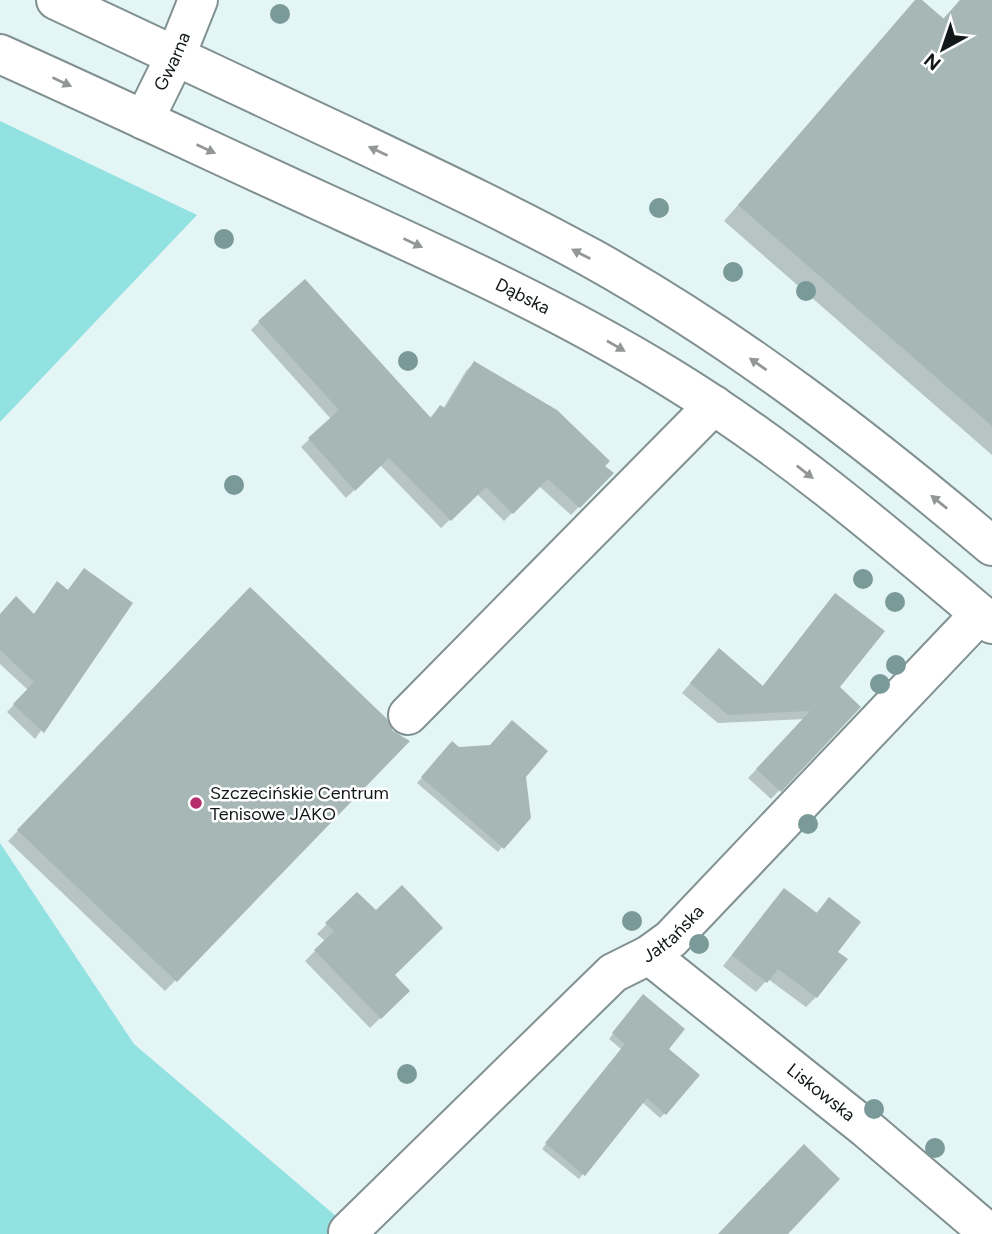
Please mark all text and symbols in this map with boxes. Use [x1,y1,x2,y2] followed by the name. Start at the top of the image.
[908,14,978,84] north arrow
[149,29,195,94] street label: Gwarna
[919,48,945,75] text: N
[52,76,72,88] one-way arrow
[196,143,216,155] one-way arrow
[368,146,388,157] one-way arrow
[402,238,423,249] one-way arrow
[571,248,591,259] one-way arrow
[492,273,554,319] street label: Dąbska
[606,339,625,352] one-way arrow
[749,358,768,371] one-way arrow
[796,464,814,478] one-way arrow
[931,495,949,510] one-way arrow
[210,782,389,825] place label: Szczecińskie Centrum Tenisowe JAKO
[188,795,204,811] marker: Szczecińskie Centrum Tenisowe JAKO
[639,900,708,967] street label: Jałtańska
[782,1058,859,1126] street label: Liskowska

